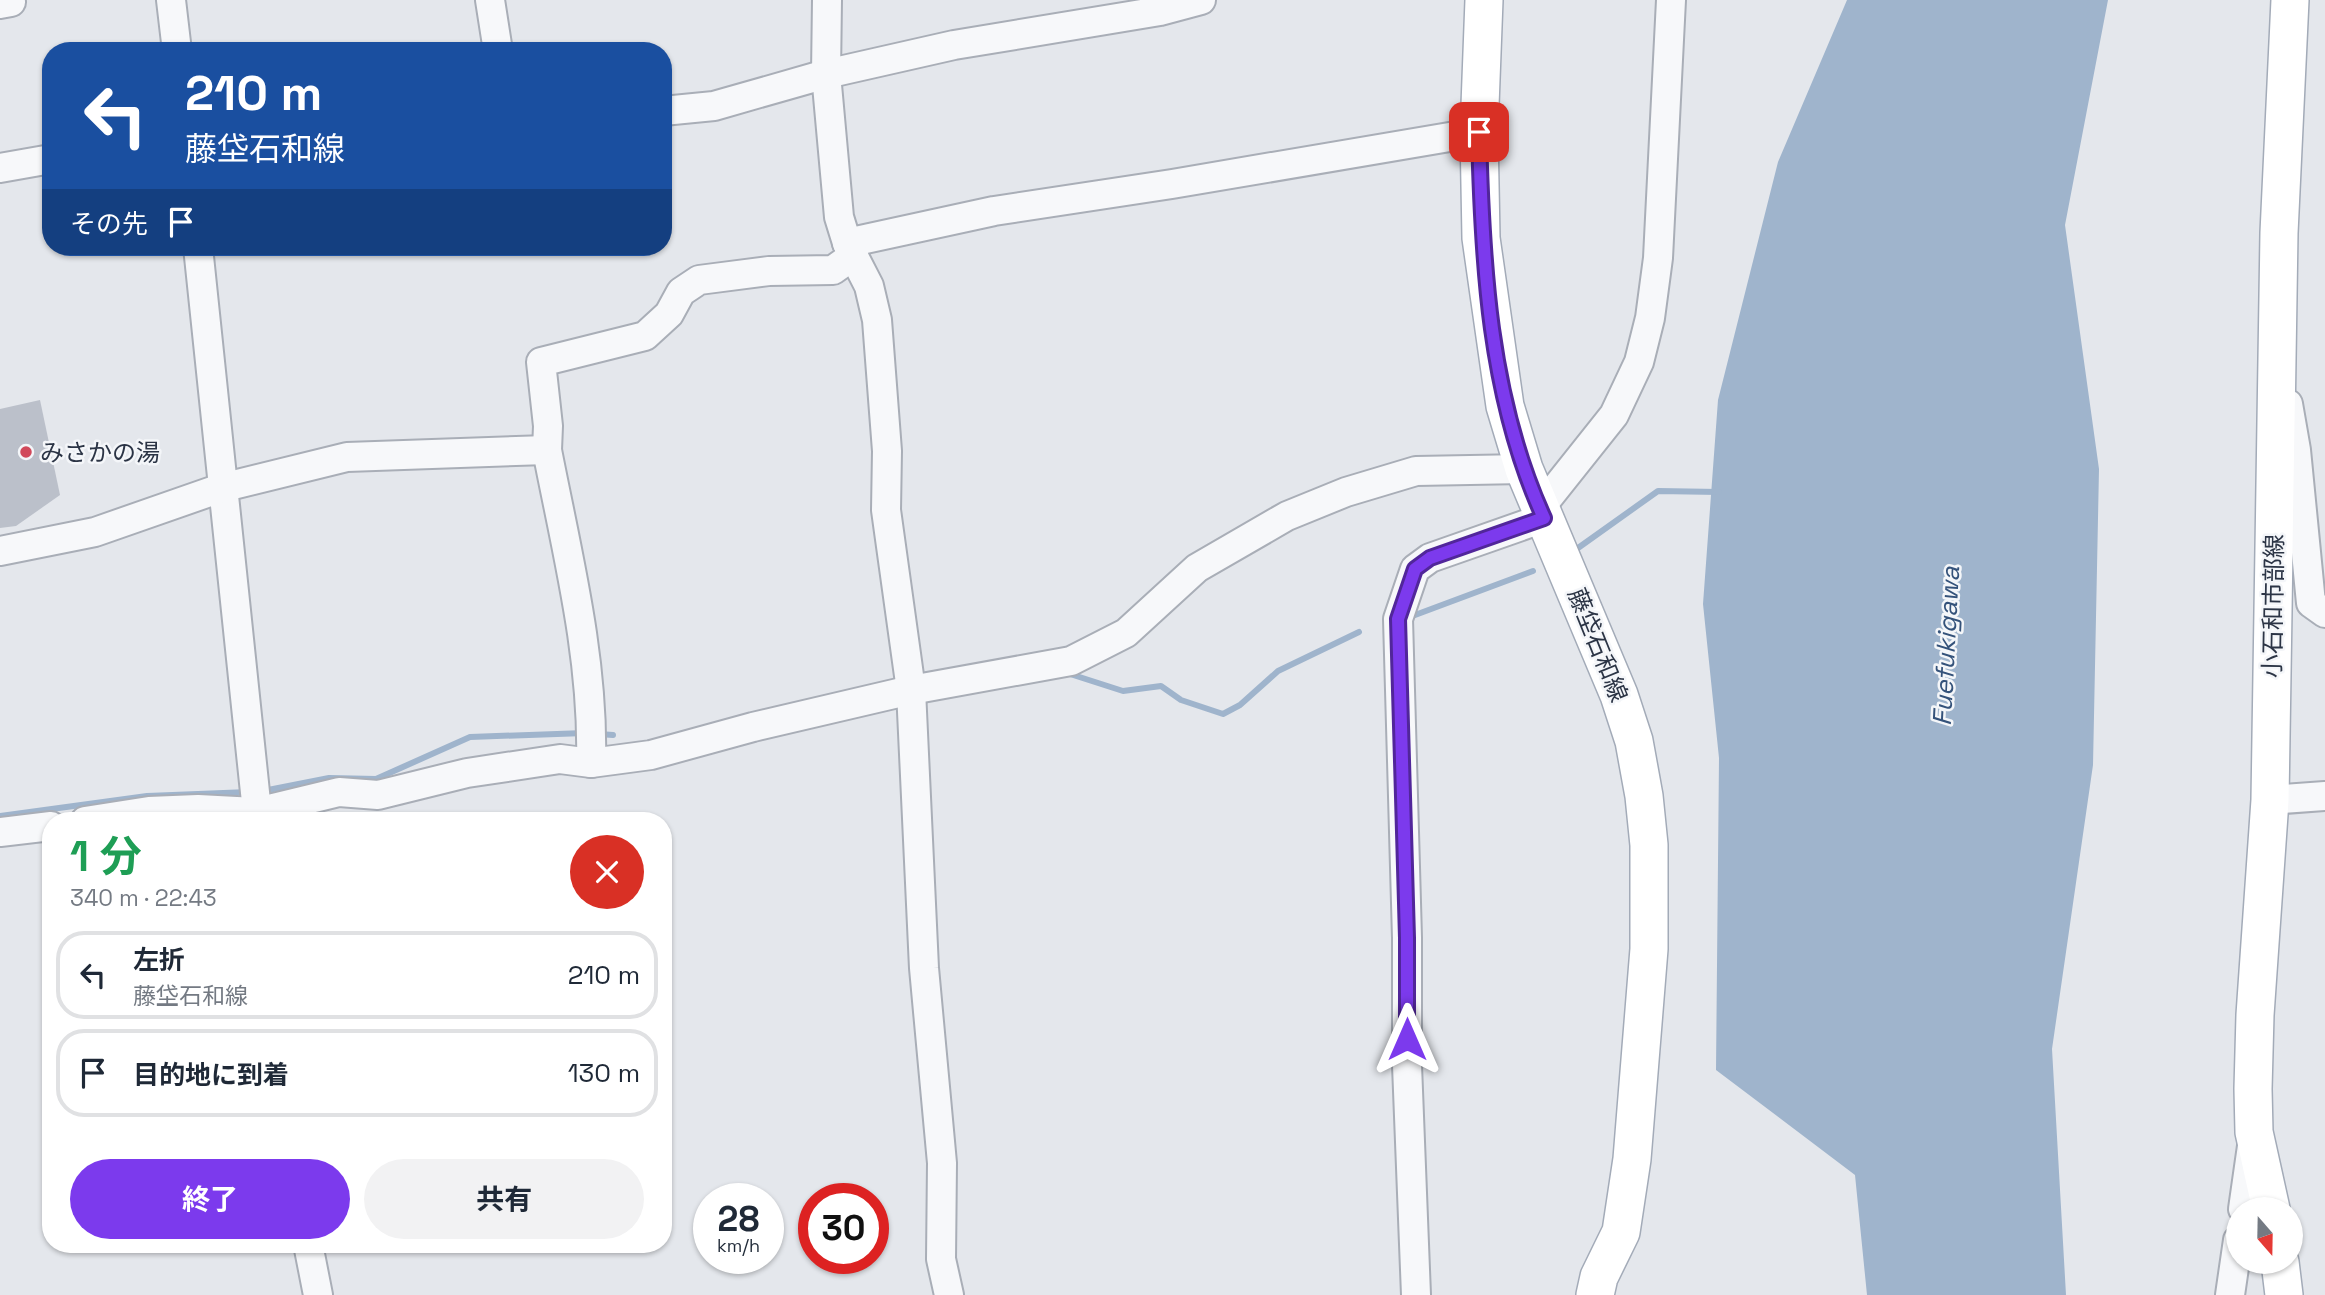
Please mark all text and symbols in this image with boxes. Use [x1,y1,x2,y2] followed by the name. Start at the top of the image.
[185,62,322,124] text: 210 m
[70,70,161,161] icon: left
[1449,102,1509,162] pin
[1460,113,1498,151] icon: arrive
[185,129,345,169] text: 藤垈石和線
[162,203,200,241] icon: arrive
[70,207,148,241] text: その先
[40,437,160,468] place label: みさかの湯
[18,444,34,460] marker: みさかの湯
[2256,534,2290,678] street label: 小石和市部線
[1925,564,1967,727] water label: Fuefukigawa
[1561,584,1635,706] street label: 藤垈石和線
[70,830,142,883] text: 1 分
[570,835,644,909] button: close
[70,883,217,913] text: 340 m · 22:43
[133,943,185,977] text: 左折
[74,956,112,994] icon: left
[568,958,640,992] text: 210 m
[133,981,248,1011] text: 藤垈石和線
[1370,1002,1444,1076] position arrow
[74,1054,112,1092] icon: arrive
[568,1056,640,1090] text: 130 m
[133,1058,289,1092] text: 目的地に到着
[70,1159,350,1239] button: 終了
[364,1159,644,1239] button: 共有
[798,1183,889,1274] speed limit sign: 30
[718,1197,759,1241] text: 28
[2226,1197,2303,1274] north arrow
[2226,1197,2303,1274] map controls
[717,1234,760,1257] text: km/h

